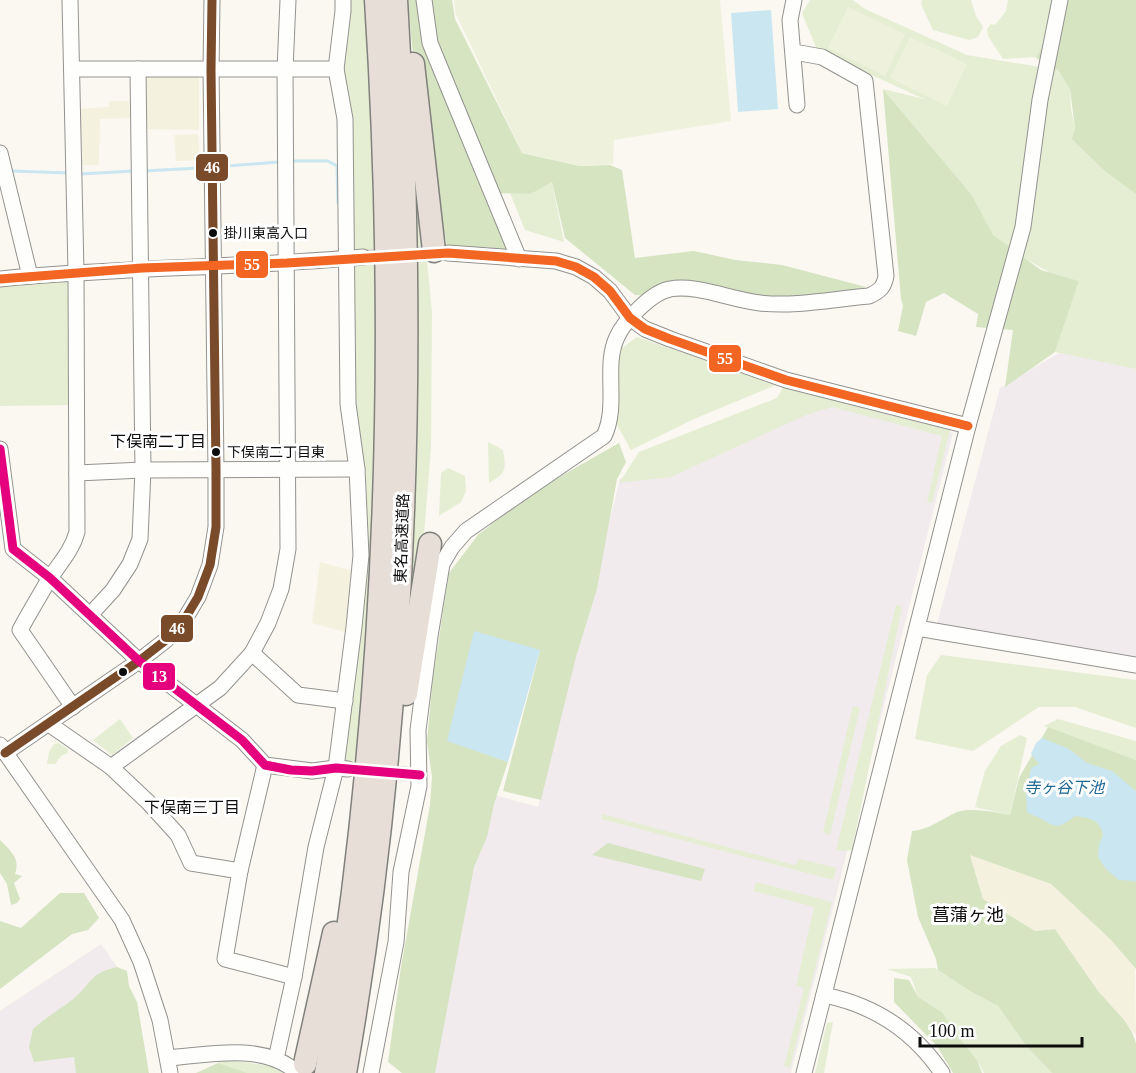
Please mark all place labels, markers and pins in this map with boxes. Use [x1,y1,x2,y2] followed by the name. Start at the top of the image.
[224,225,308,241] place label: 掛川東高入口
[207,227,219,239] marker: 掛川東高入口
[227,445,325,460] place label: 下俣南二丁目東
[210,446,222,458] marker: 下俣南二丁目東
[117,666,129,678] unlabelled marker

